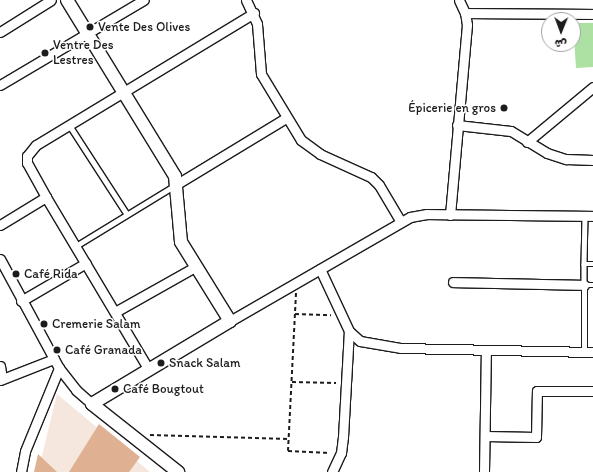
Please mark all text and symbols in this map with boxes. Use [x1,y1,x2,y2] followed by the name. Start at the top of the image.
[541,12,581,52] north arrow
[98,19,191,35] place label: Vente Des Olives
[85,22,95,32] marker: Vente Des Olives
[555,37,567,50] text: ش
[53,38,113,69] place label: Ventre Des Lestres
[40,48,50,58] marker: Ventre Des Lestres
[408,100,496,116] place label: Épicerie en gros
[499,103,509,113] marker: Épicerie en gros
[24,266,78,282] place label: Café Rida
[11,269,21,279] marker: Café Rida
[52,316,140,332] place label: Cremerie Salam
[39,319,49,329] marker: Cremerie Salam
[65,342,142,358] place label: Café Granada
[52,345,62,355] marker: Café Granada
[169,355,241,371] place label: Snack Salam
[156,358,166,368] marker: Snack Salam
[123,381,204,397] place label: Café Bougtout
[110,384,120,394] marker: Café Bougtout

